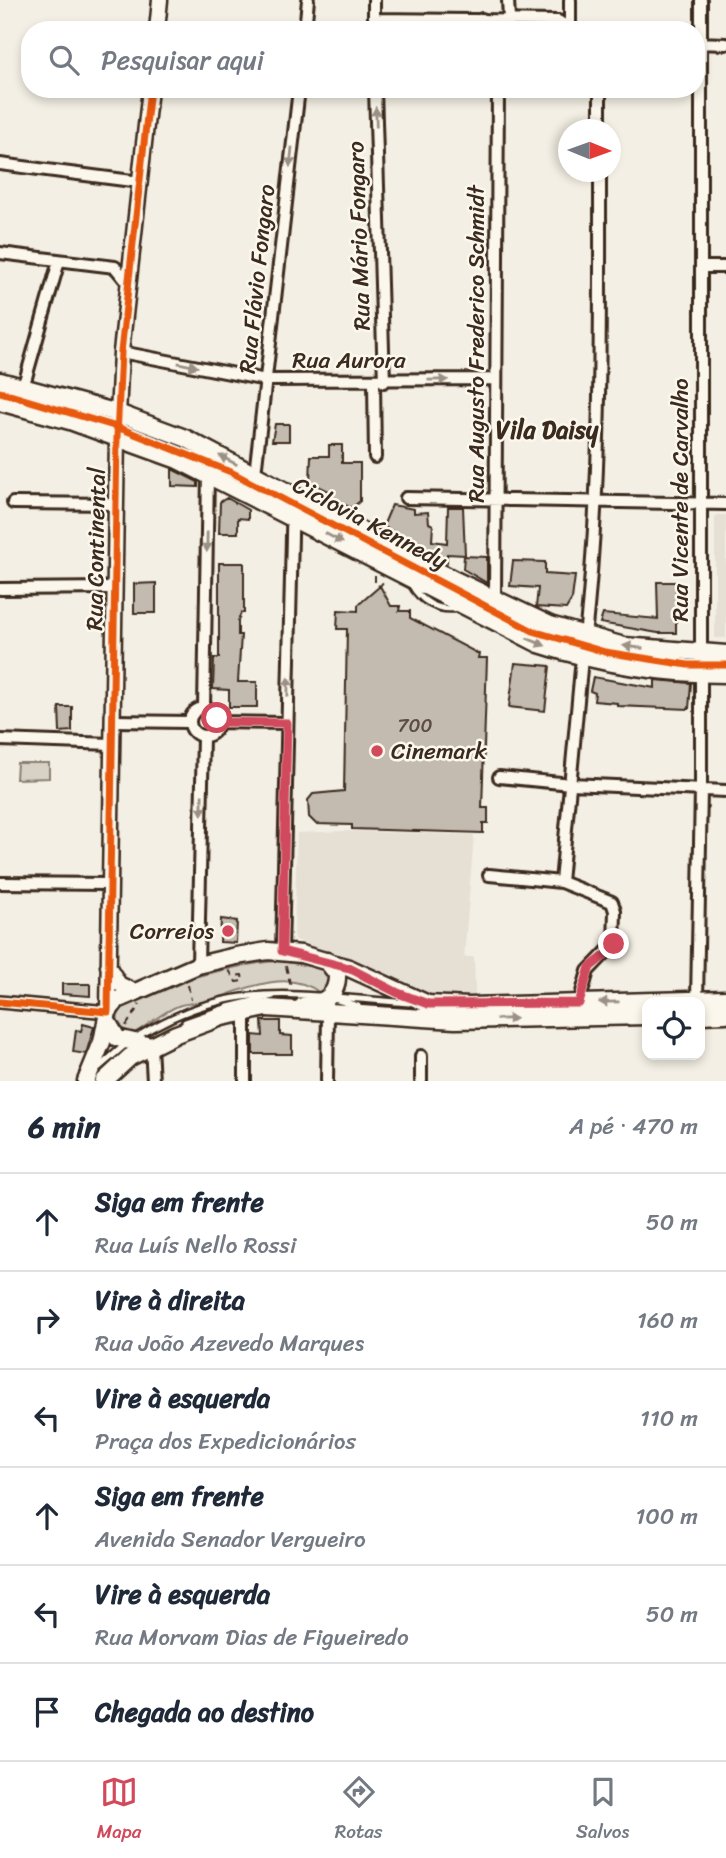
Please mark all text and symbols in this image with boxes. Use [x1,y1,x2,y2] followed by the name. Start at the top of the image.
[21,21,705,98] search box
[101,37,264,83] text: Pesquisar aqui
[45,41,83,79] icon: search
[371,106,382,128] one-way arrow
[558,119,621,182] north arrow
[335,140,383,331] street label: Rua Mário Fongaro
[286,146,297,168] one-way arrow
[227,182,287,376] street label: Rua Flávio Fongaro
[456,183,497,503] street label: Rua Augusto Frederico Schmidt
[292,340,406,381] street label: Rua Aurora
[177,360,199,371] one-way arrow
[428,375,450,386] one-way arrow
[660,378,701,622] street label: Rua Vicente de Carvalho
[496,409,599,451] district label: Vila Daisy
[218,454,238,466] one-way arrow
[285,465,455,581] street label: Ciclovia Kennedy
[74,467,118,631] street label: Rua Continental
[201,532,212,554] one-way arrow
[324,532,344,544] one-way arrow
[525,637,546,648] one-way arrow
[622,642,644,653] one-way arrow
[282,676,294,698] one-way arrow
[201,702,232,733] route start
[398,709,432,742] house number: 700
[391,731,488,772] place label: Cinemark
[369,743,385,759] marker: Cinemark
[196,794,208,816] one-way arrow
[130,911,215,952] place label: Correios
[220,923,236,939] marker: Correios
[598,928,629,959] route end
[598,996,620,1008] one-way arrow
[642,997,705,1060] map controls
[642,997,705,1060] button: locate
[495,1013,517,1025] one-way arrow
[28,1100,100,1154] text: 6 min
[569,1106,698,1147] text: A pé · 470 m
[95,1179,264,1225] text: Siga em frente
[646,1202,698,1243] text: 50 m
[28,1203,66,1241] icon: ahead
[95,1225,296,1266] text: Rua Luís Nello Rossi
[95,1277,245,1323] text: Vire à direita
[637,1300,698,1341] text: 160 m
[28,1301,66,1339] icon: right
[95,1323,364,1364] text: Rua João Azevedo Marques
[95,1375,270,1421] text: Vire à esquerda
[640,1398,698,1439] text: 110 m
[28,1399,66,1437] icon: left
[95,1421,356,1462] text: Praça dos Expedicionários
[95,1473,264,1519] text: Siga em frente
[635,1496,698,1537] text: 100 m
[28,1497,66,1535] icon: ahead
[95,1519,366,1560] text: Avenida Senador Vergueiro
[95,1571,270,1617] text: Vire à esquerda
[646,1594,698,1635] text: 50 m
[28,1595,66,1633] icon: left
[95,1617,409,1658] text: Rua Morvam Dias de Figueiredo
[95,1689,314,1735] text: Chegada ao destino
[28,1693,66,1731] icon: arrive
[97,1773,141,1848] tab: Mapa
[335,1773,383,1848] tab: Rotas
[576,1773,629,1848] tab: Salvos

